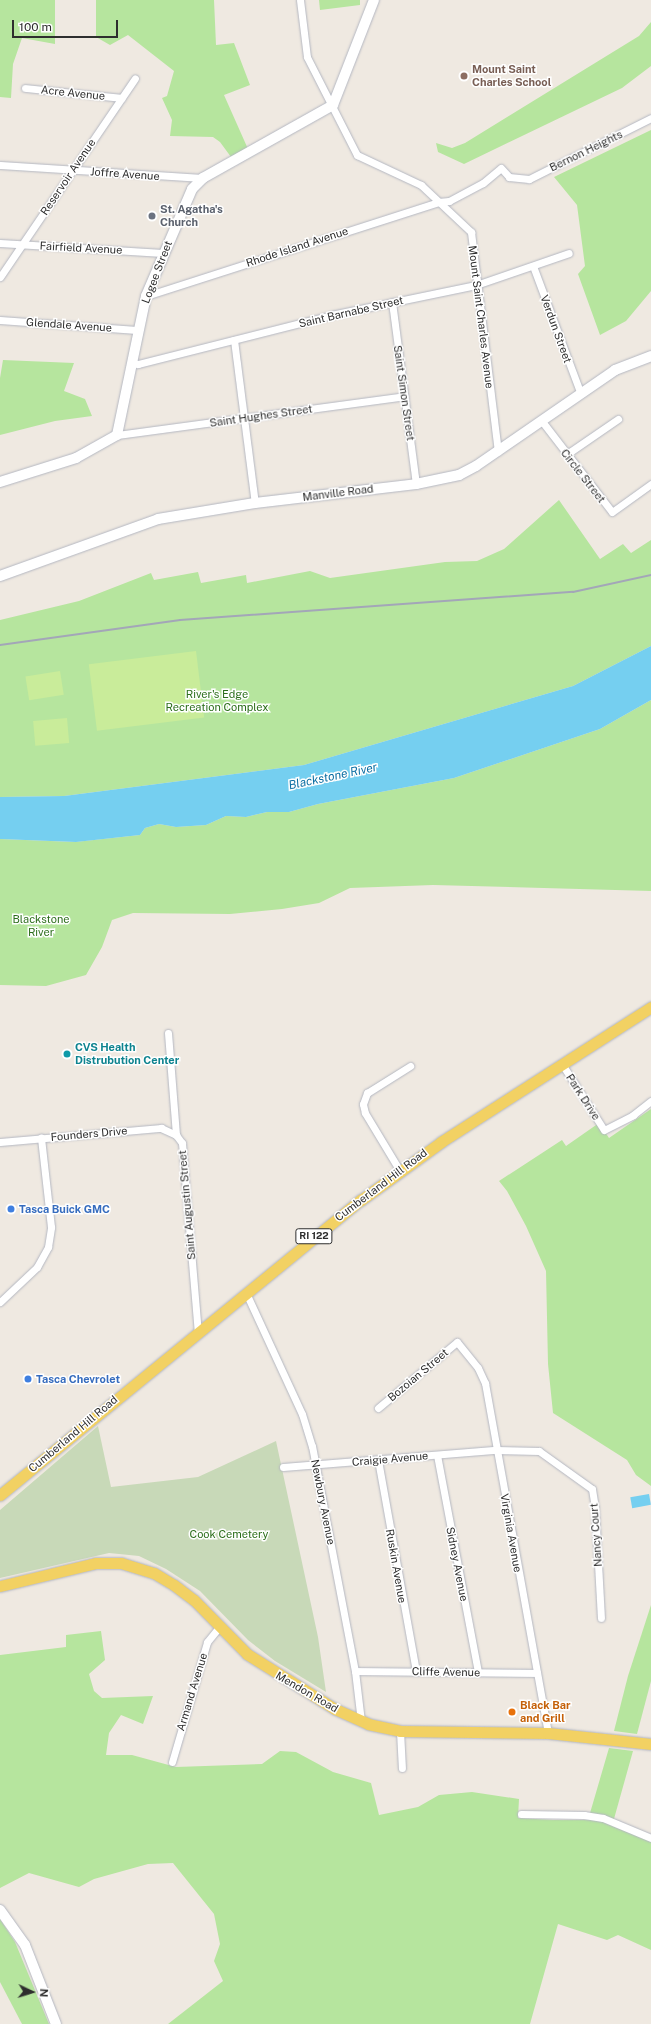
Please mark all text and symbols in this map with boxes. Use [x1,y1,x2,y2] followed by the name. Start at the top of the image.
[14,12,120,38] scale bar
[19,20,52,34] text: 100 m
[472,63,551,89] place label: Mount Saint Charles School
[459,71,469,81] marker: Mount Saint Charles School
[40,83,106,103] street label: Acre Avenue
[547,128,625,174] street label: Bernon Heights
[38,136,98,218] street label: Reservoir Avenue
[90,165,160,183] street label: Joffre Avenue
[160,203,223,229] place label: St. Agatha's Church
[147,211,157,221] marker: St. Agatha's Church
[244,224,350,270] street label: Rhode Island Avenue
[39,239,123,257] street label: Fairfield Avenue
[139,239,175,305] street label: Logee Street
[466,245,496,389] street label: Mount Saint Charles Avenue
[538,293,574,365] street label: Verdun Street
[297,294,405,330] street label: Saint Barnabe Street
[26,315,112,335] street label: Glendale Avenue
[391,344,417,442] street label: Saint Simon Street
[209,402,313,430] street label: Saint Hughes Street
[558,446,608,506] street label: Circle Street
[302,482,374,504] street label: Manville Road
[166,688,268,714] park label: River's Edge Recreation Complex
[287,761,379,793] water label: Blackstone River
[12,913,70,939] park label: Blackstone River
[75,1041,179,1067] place label: CVS Health Distrubution Center
[62,1049,72,1059] marker: CVS Health Distrubution Center
[563,1071,603,1123] street label: Park Drive
[50,1124,128,1144] street label: Founders Drive
[332,1146,430,1224] street label: Cumberland Hill Road
[176,1150,198,1260] street label: Saint Augustin Street
[19,1202,110,1216] place label: Tasca Buick GMC
[6,1204,16,1214] marker: Tasca Buick GMC
[295,1228,333,1244] road number: RI 122
[385,1346,451,1404] street label: Bozoian Street
[36,1372,120,1386] place label: Tasca Chevrolet
[23,1374,33,1384] marker: Tasca Chevrolet
[26,1393,120,1475] street label: Cumberland Hill Road
[351,1449,429,1469] street label: Craigie Avenue
[308,1458,338,1546] street label: Newbury Avenue
[498,1493,524,1573] street label: Virginia Avenue
[587,1503,605,1567] street label: Nancy Court
[443,1526,471,1602] street label: Sidney Avenue
[190,1527,268,1541] park label: Cook Cemetery
[383,1528,409,1604] street label: Ruskin Avenue
[174,1651,210,1733] street label: Armand Avenue
[412,1665,480,1679] street label: Cliffe Avenue
[273,1669,341,1715] street label: Mendon Road
[520,1699,570,1725] place label: Black Bar and Grill
[507,1707,517,1717] marker: Black Bar and Grill
[12,1972,52,2012] north arrow
[38,1988,50,1998] text: N

